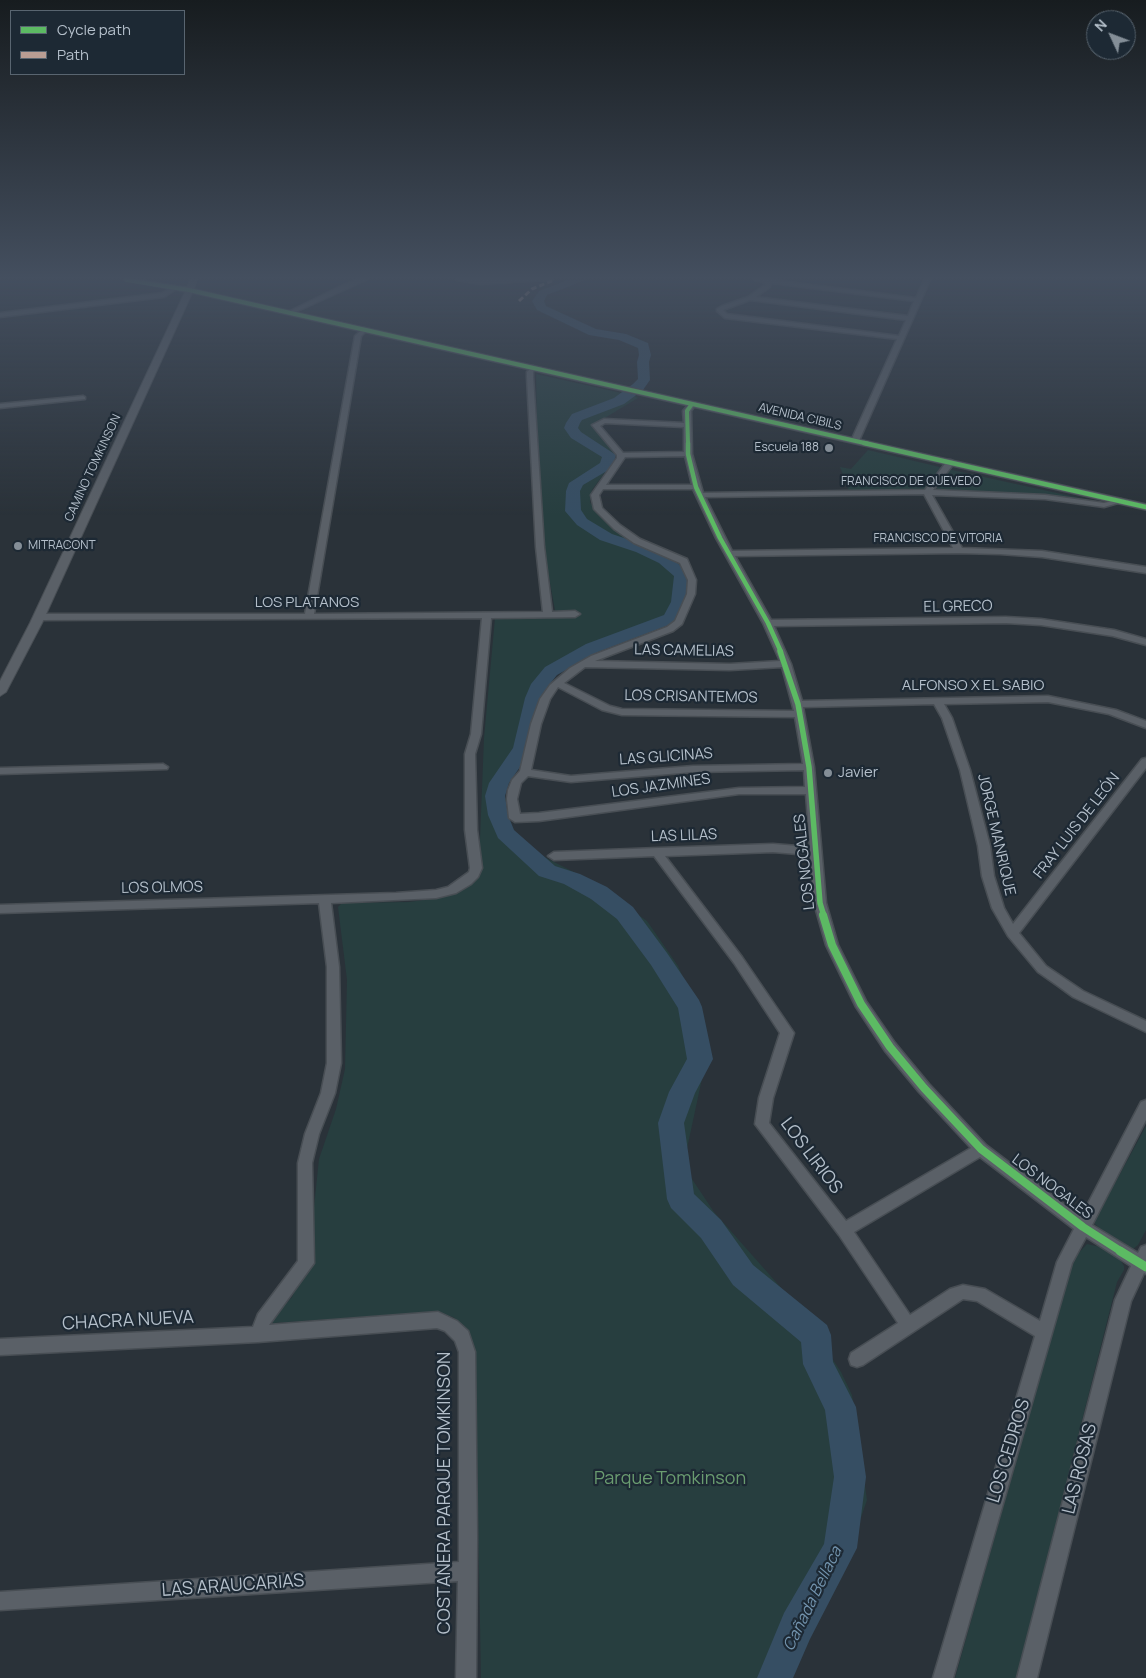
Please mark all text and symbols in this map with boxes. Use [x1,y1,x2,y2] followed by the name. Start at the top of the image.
[10,10,185,75] legend
[1086,10,1136,60] north arrow
[1090,15,1111,35] text: N
[57,19,131,40] text: Cycle path
[57,44,89,65] text: Path
[757,400,843,434] street label: AVENIDA CIBILS
[62,412,124,524] street label: CAMINO TOMKINSON
[755,441,819,455] place label: Escuela 188
[823,442,835,454] marker: Escuela 188
[841,475,981,489] street label: FRANCISCO DE QUEVEDO
[873,532,1003,546] street label: FRANCISCO DE VITORIA
[28,539,96,553] place label: MITRACONT
[12,540,24,552] marker: MITRACONT
[255,594,359,612] street label: LOS PLATANOS
[923,597,993,617] street label: EL GRECO
[634,641,734,661] street label: LAS CAMELIAS
[902,677,1044,695] street label: ALFONSO X EL SABIO
[624,687,758,707] street label: LOS CRISANTEMOS
[619,745,713,769] street label: LAS GLICINAS
[838,764,878,782] place label: Javier
[822,767,834,779] marker: Javier
[1030,769,1124,883] street label: FRAY LUIS DE LEÓN
[610,770,712,802] street label: LOS JAZMINES
[973,772,1019,898] street label: JORGE MANRIQUE
[791,813,819,911] street label: LOS NOGALES
[651,826,717,846] street label: LAS LILAS
[121,878,203,898] street label: LOS OLMOS
[775,1114,847,1198] street label: LOS LIRIOS
[1008,1151,1096,1223] street label: LOS NOGALES
[62,1307,194,1335] street label: CHACRA NUEVA
[434,1352,456,1634] street label: COSTANERA PARQUE TOMKINSON
[983,1397,1035,1505] street label: LOS CEDROS
[1058,1421,1102,1517] street label: LAS ROSAS
[594,1468,746,1490] park label: Parque Tomkinson
[779,1544,847,1654] water label: Cañada Bellaca
[161,1570,305,1602] street label: LAS ARAUCARIAS

